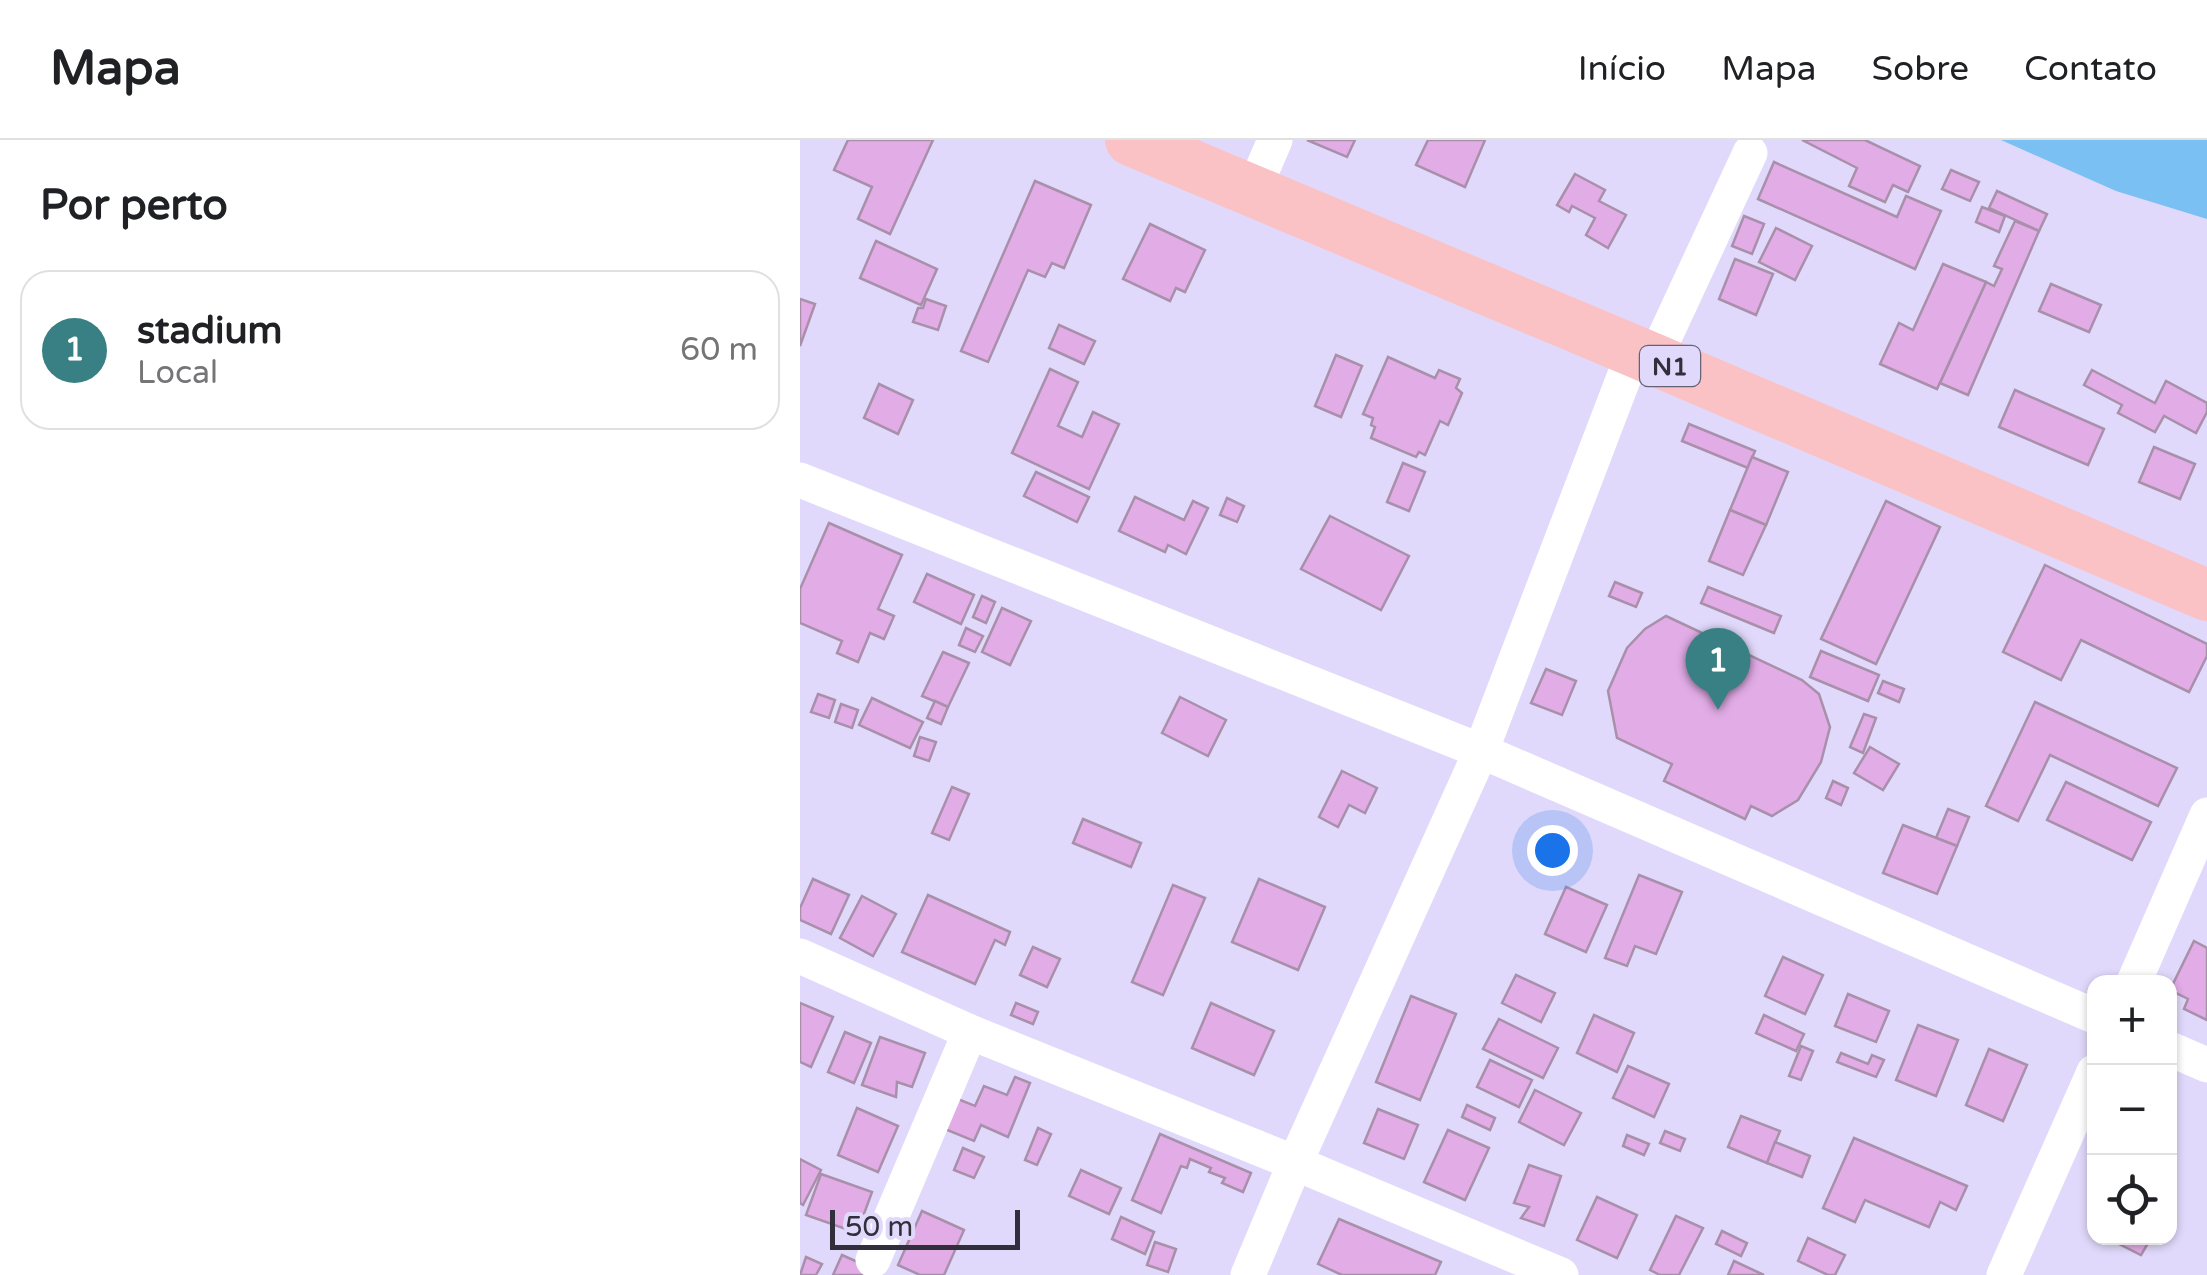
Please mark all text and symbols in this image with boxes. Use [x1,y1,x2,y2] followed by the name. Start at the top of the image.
[50,40,181,98] text: Mapa
[1578,48,1666,90] text: Início
[1721,48,1816,90] text: Mapa
[1871,48,1969,90] text: Sobre
[2024,48,2157,90] text: Contato
[40,180,228,231] text: Por perto
[137,308,282,354] text: stadium
[64,331,85,369] text: 1
[680,331,758,369] text: 60 m
[1640,346,1700,386] road number: N1
[137,354,218,392] text: Local
[1686,628,1750,710] pin: 1
[1527,825,1578,876] your location
[2087,975,2177,1245] map controls
[2087,975,2177,1065] button: +
[2087,1065,2177,1155] button: −
[2087,1155,2177,1245] button: locate
[830,1205,1020,1250] scale bar
[845,1210,913,1244] text: 50 m

